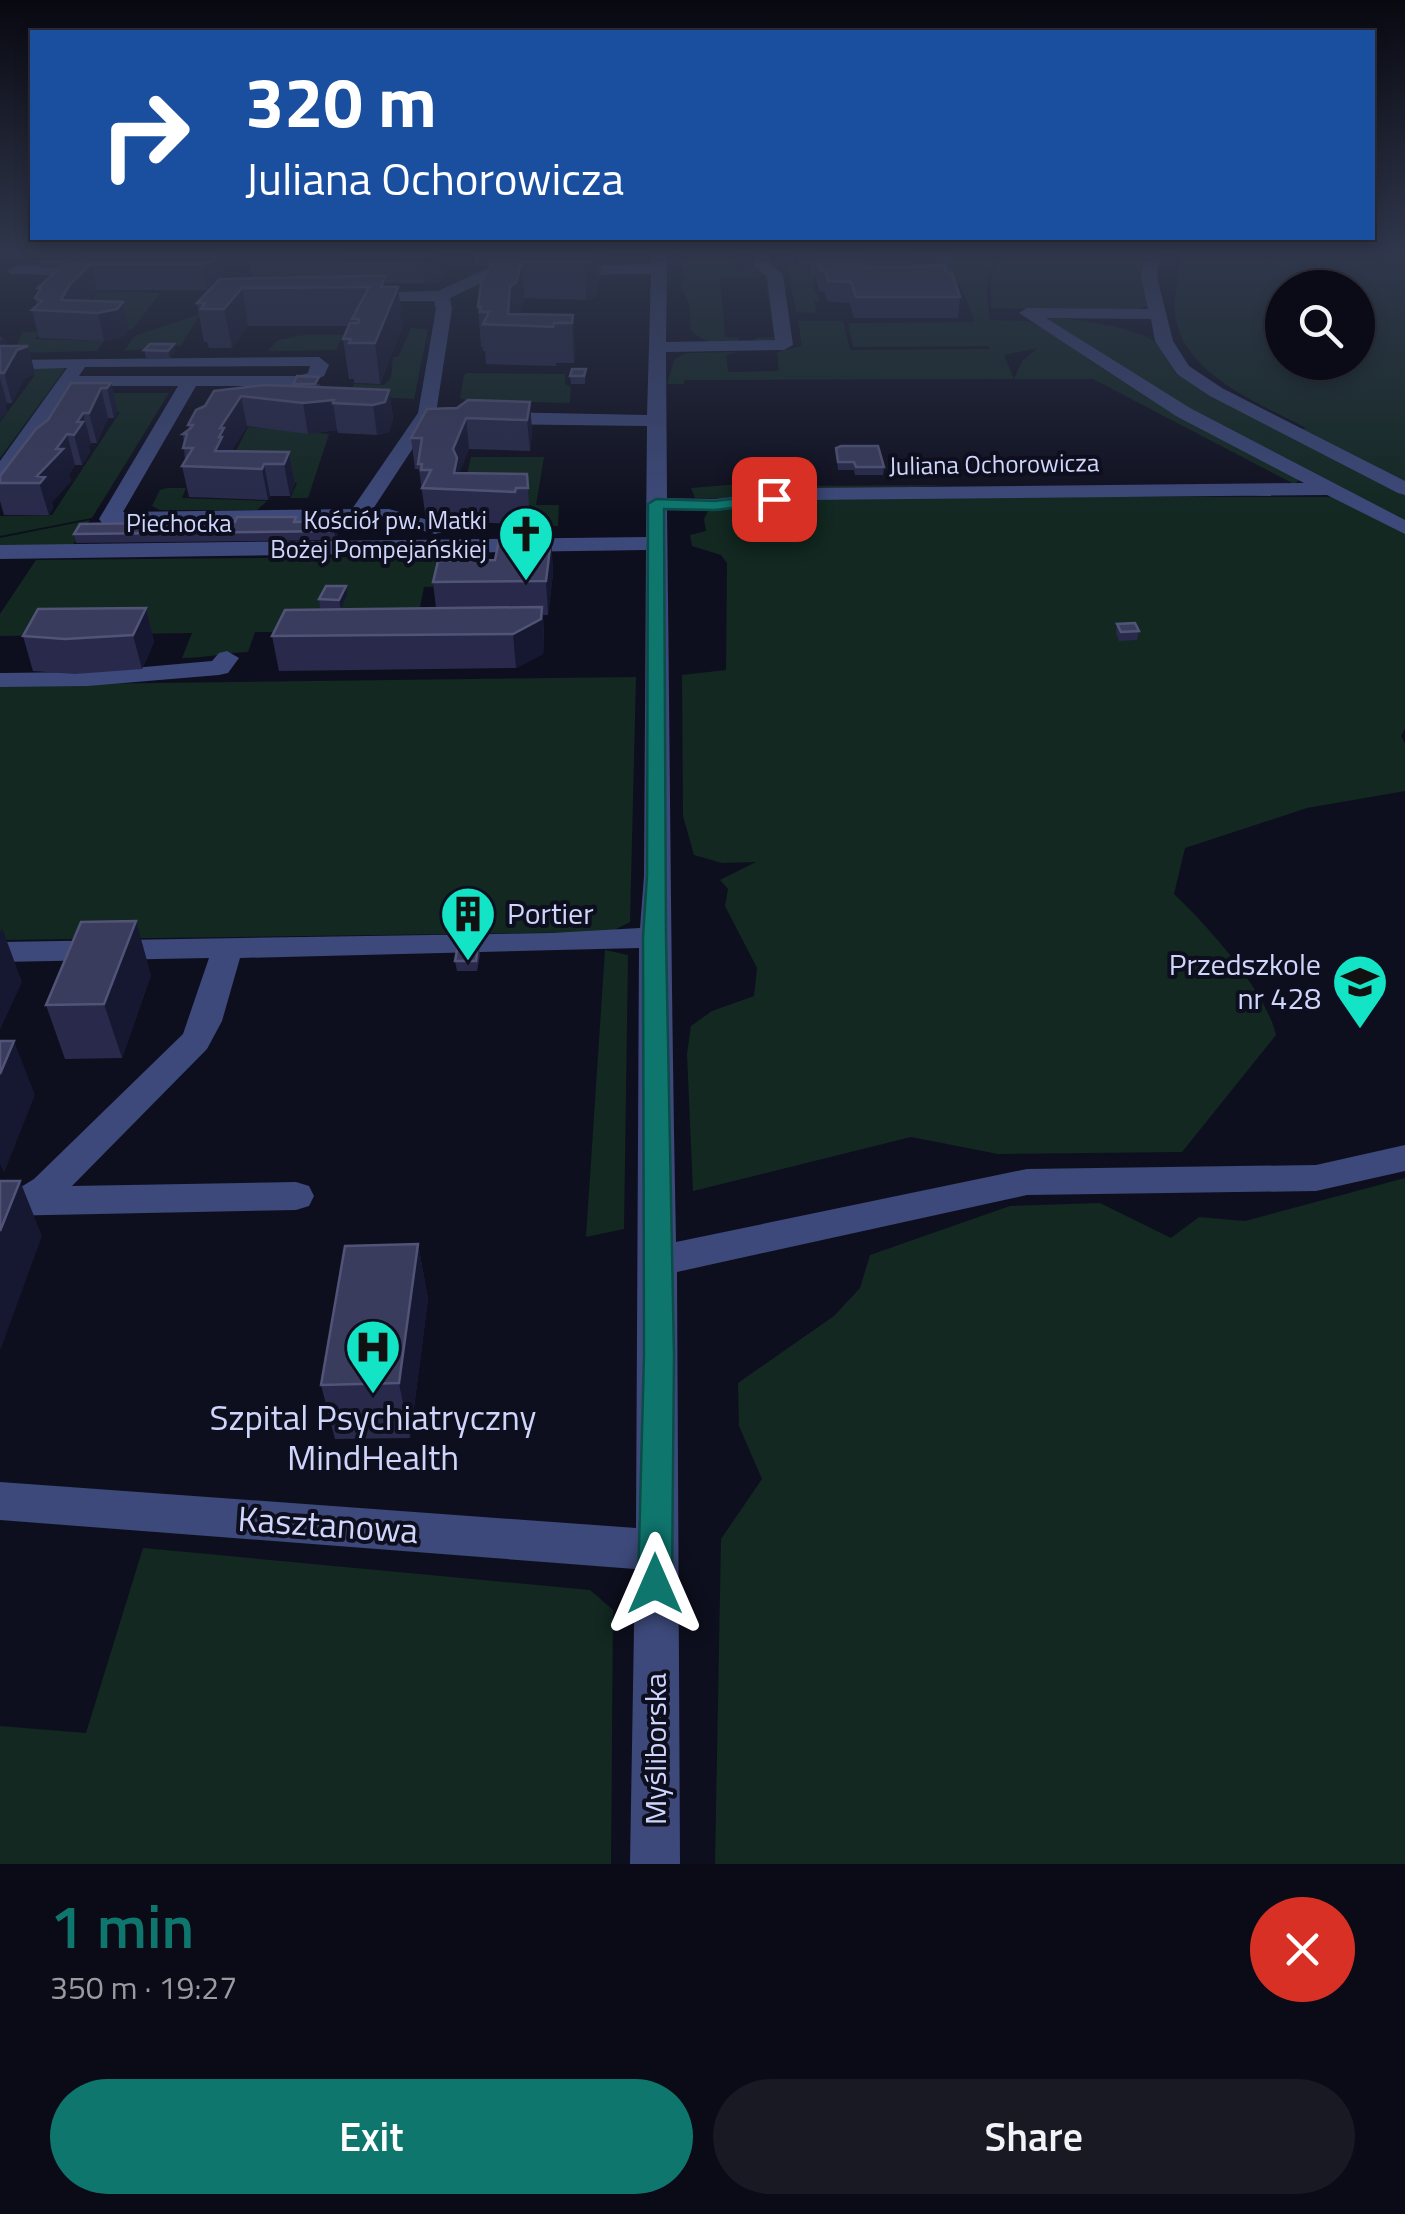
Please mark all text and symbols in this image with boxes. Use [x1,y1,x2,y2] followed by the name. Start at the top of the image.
[245,48,437,154] text: 320 m
[80,70,210,200] icon: right
[245,144,624,212] text: Juliana Ochorowicza
[1265,270,1375,380] map controls
[1265,270,1375,380] button: search
[888,443,1100,485] street label: Juliana Ochorowicza
[732,457,817,542] pin
[747,472,802,527] icon: arrive
[270,501,487,568] place label: Kościół pw. Matki Bożej Pompejańskiej
[126,504,232,542] street label: Piechocka
[496,504,556,583] church icon: Kościół pw. Matki Bożej Pompejańskiej
[438,884,498,963] building icon: Portier
[507,890,594,936] place label: Portier
[1169,941,1321,1021] place label: Przedszkole nr 428
[1330,952,1390,1031] school or university icon: Przedszkole nr 428
[343,1317,403,1396] hospital icon: Szpital Psychiatryczny MindHealth
[210,1390,536,1484] place label: Szpital Psychiatryczny MindHealth
[236,1491,420,1557] street label: Kasztanowa
[603,1532,707,1636] position arrow
[632,1673,678,1825] street label: Myśliborska
[50,1880,194,1971] text: 1 min
[1250,1897,1355,2002] button: close
[50,1963,237,2011] text: 350 m · 19:27
[50,2079,693,2194] button: Exit
[713,2079,1355,2194] button: Share

